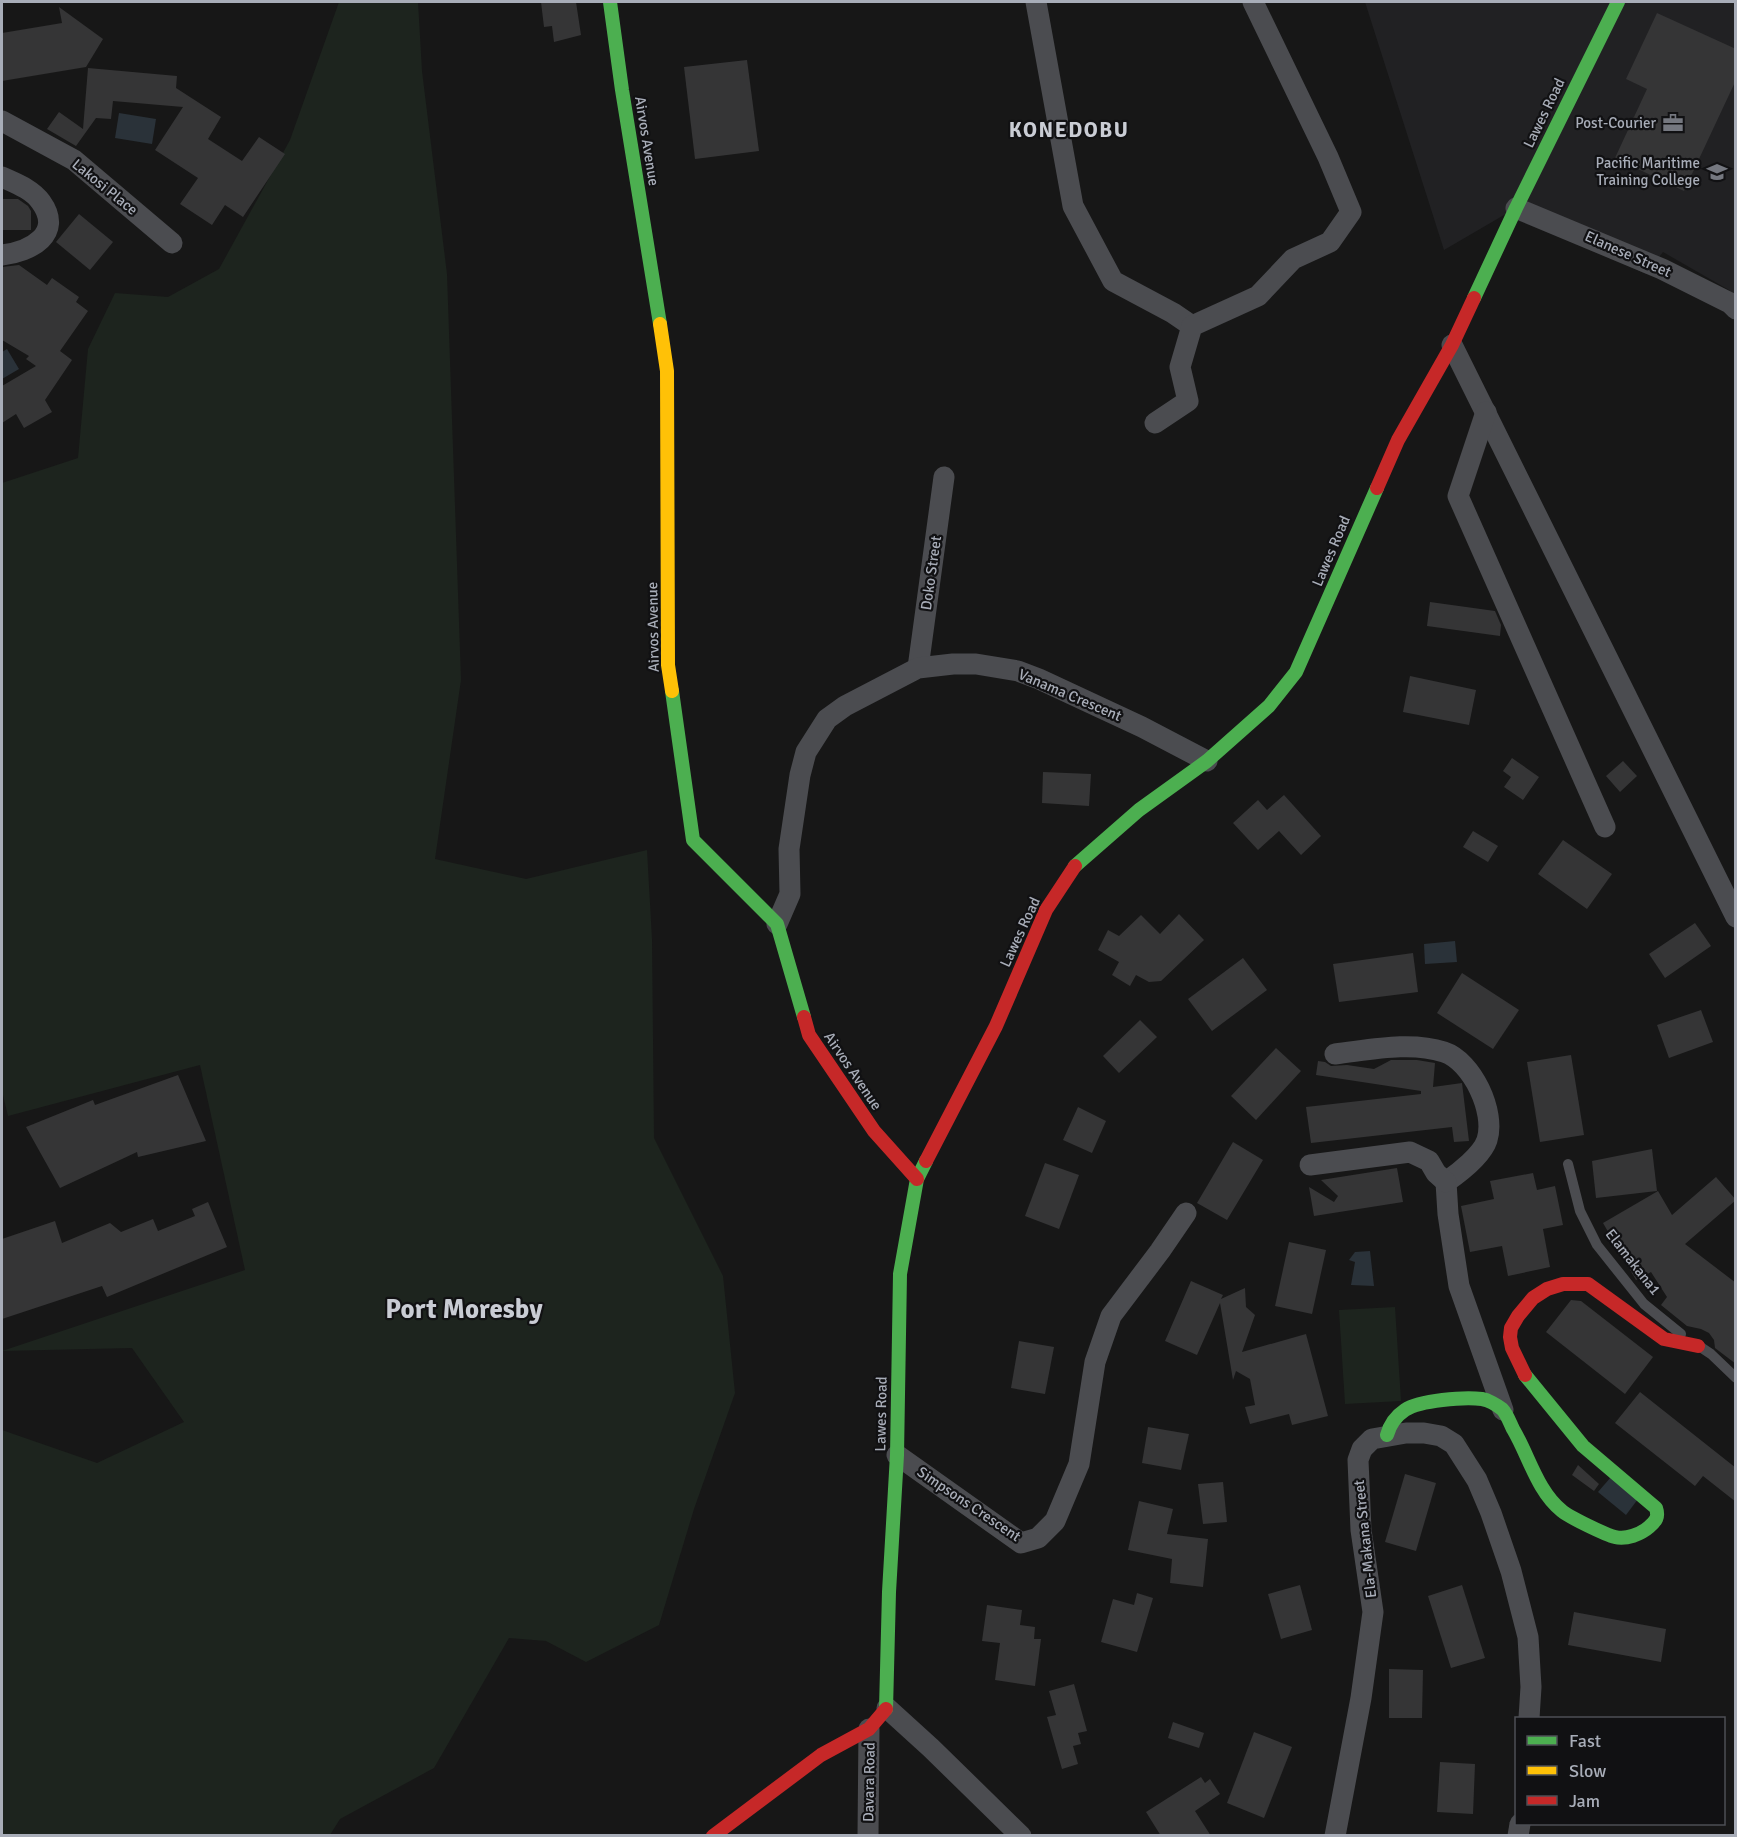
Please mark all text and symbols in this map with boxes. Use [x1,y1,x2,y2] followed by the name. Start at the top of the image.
[1519,75,1569,151] street label: Lawes Road
[631,95,663,187] street label: Airvos Avenue
[1661,111,1685,135] office icon: Post-Courier
[1575,114,1656,132] place label: Post-Courier
[1009,117,1129,143] district label: KONEDOBU
[1596,154,1700,189] place label: Pacific Maritime Training College
[69,155,141,219] street label: Lakosi Place
[1705,160,1729,184] school or university icon: Pacific Maritime Training College
[1582,227,1674,281] street label: Elanese Street
[1308,513,1354,589] street label: Lawes Road
[917,535,945,611] street label: Doko Street
[643,582,663,672] street label: Airvos Avenue
[1016,665,1124,725] street label: Vanama Crescent
[996,894,1044,970] street label: Lawes Road
[820,1028,886,1114] street label: Airvos Avenue
[1602,1225,1664,1299] street label: Elamakana1
[385,1293,543,1326] district label: Port Moresby
[871,1376,891,1452] street label: Lawes Road
[914,1463,1024,1545] street label: Simpsons Crescent
[1350,1479,1380,1599] street label: Ela-Makana Street
[1515,1717,1725,1825] legend
[1569,1730,1601,1752] text: Fast
[859,1742,879,1822] street label: Davara Road
[1569,1760,1606,1782] text: Slow
[1569,1790,1600,1812] text: Jam

